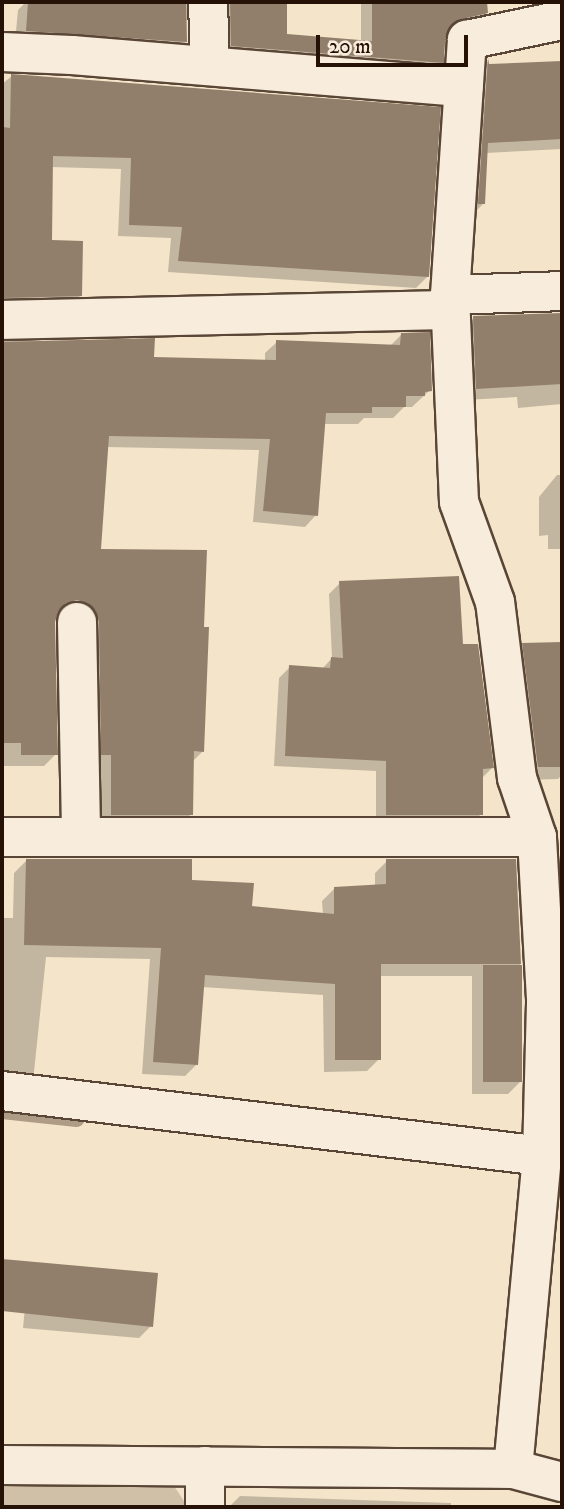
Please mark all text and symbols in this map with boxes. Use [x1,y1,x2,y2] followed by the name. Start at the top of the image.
[319,21,471,65] scale bar
[329,34,371,60] text: 20 m

